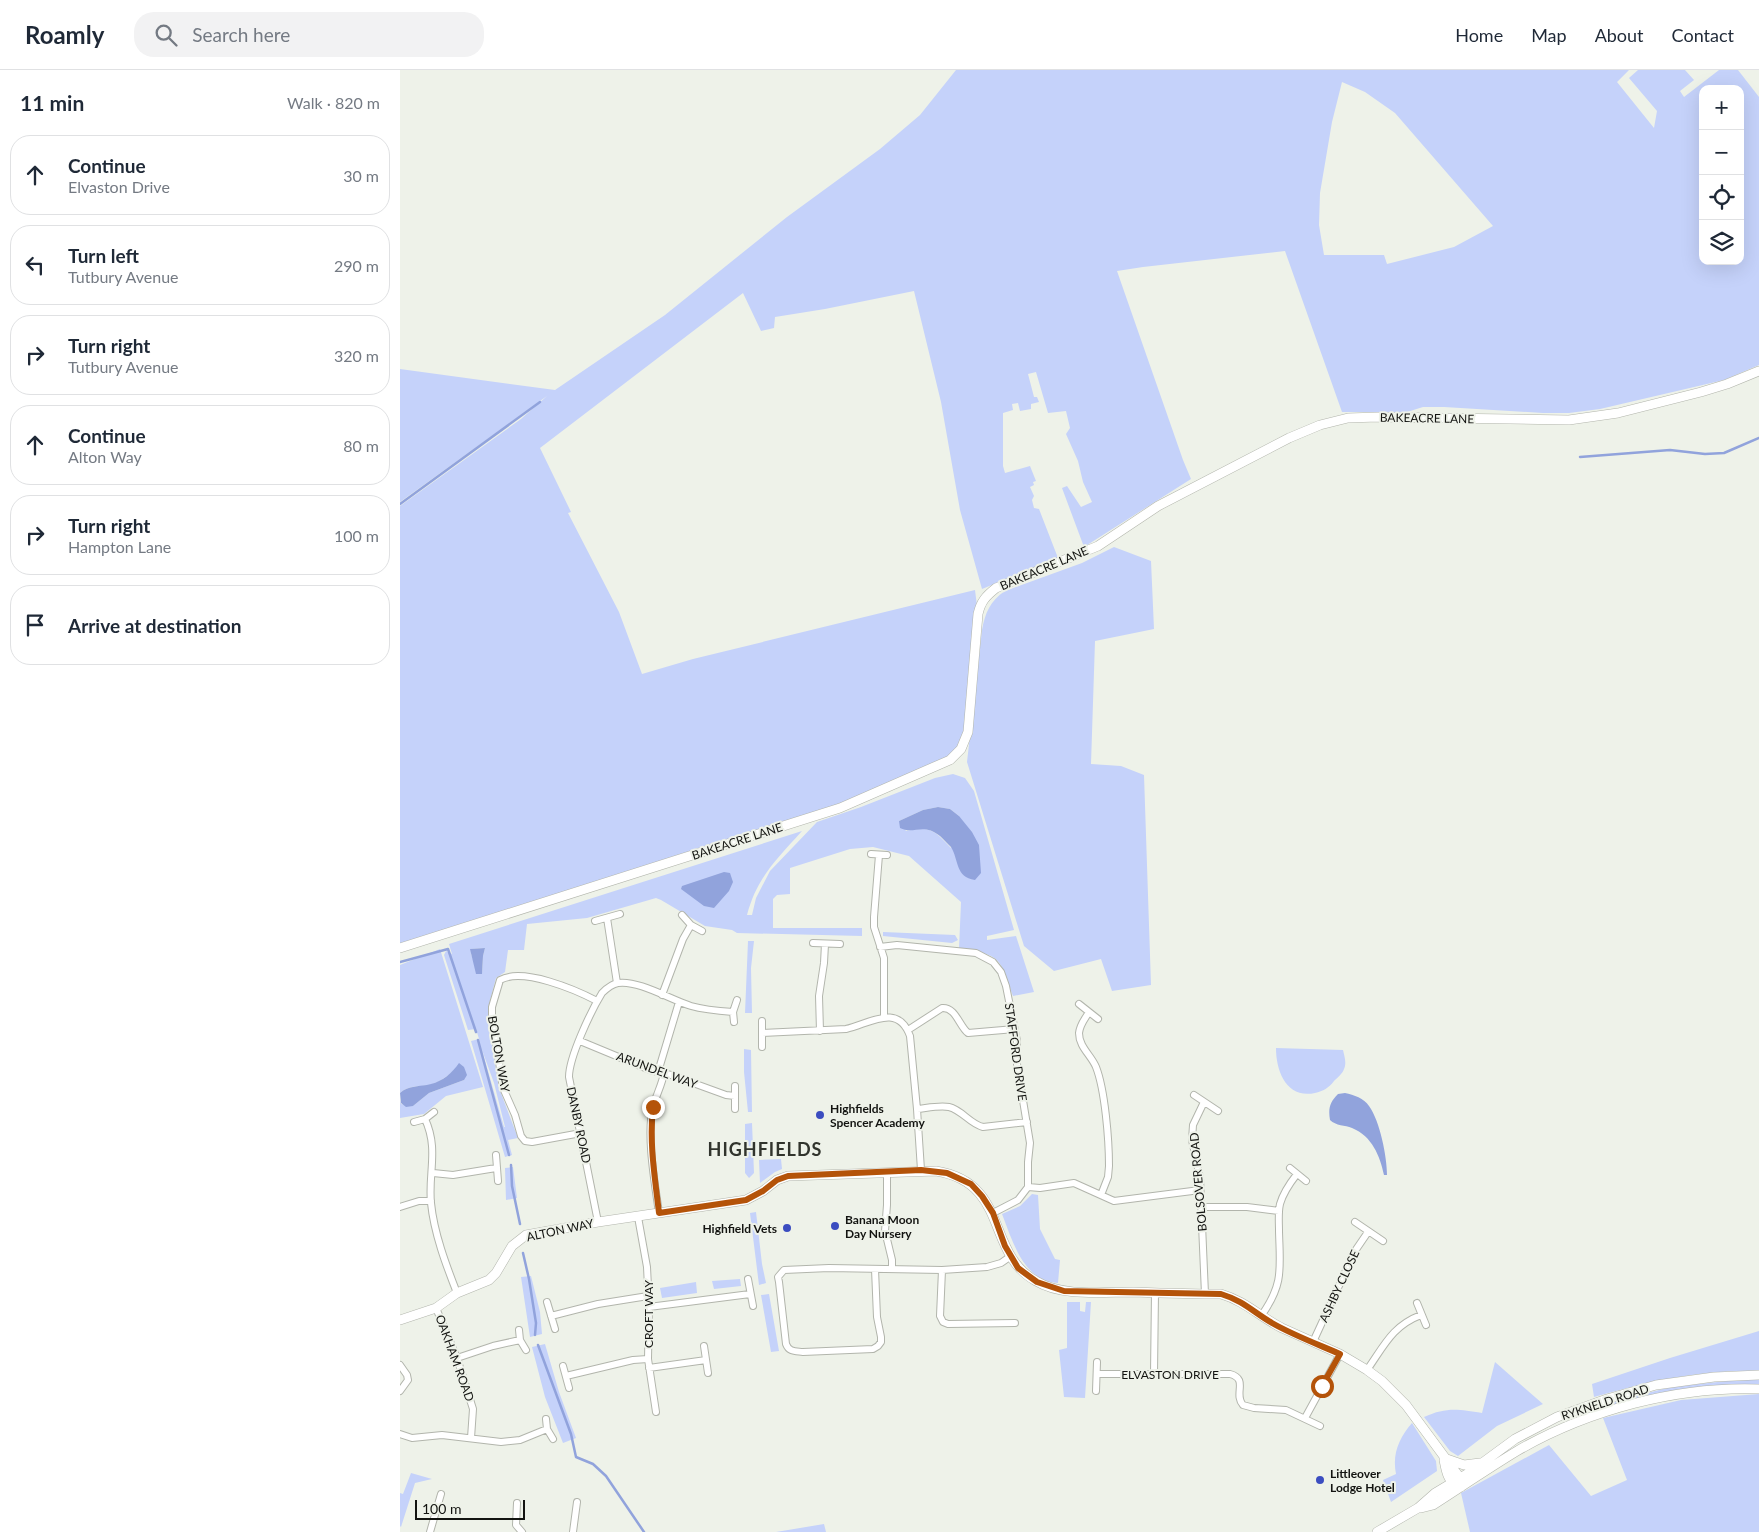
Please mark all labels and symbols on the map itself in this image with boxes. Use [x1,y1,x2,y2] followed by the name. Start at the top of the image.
[1380,410,1474,426] street label: BAKEACRE LANE
[998,543,1090,593] street label: BAKEACRE LANE
[690,819,784,863] street label: BAKEACRE LANE
[1002,1002,1030,1102] street label: STAFFORD DRIVE
[485,1015,513,1094] street label: BOLTON WAY
[614,1048,700,1092] street label: ARUNDEL WAY
[564,1085,594,1165] street label: DANBY ROAD
[642,1096,665,1119] route end
[830,1101,925,1130] place label: Highfields Spencer Academy
[814,1109,826,1121] marker: Highfields Spencer Academy
[1186,1132,1210,1232] street label: BOLSOVER ROAD
[708,1138,822,1160] district label: HIGHFIELDS
[845,1212,919,1241] place label: Banana Moon Day Nursery
[525,1215,595,1244] street label: ALTON WAY
[829,1220,841,1232] marker: Banana Moon Day Nursery
[702,1221,777,1236] place label: Highfield Vets
[781,1222,793,1234] marker: Highfield Vets
[1316,1247,1362,1325] street label: ASHBY CLOSE
[641,1279,656,1348] street label: CROFT WAY
[432,1313,478,1403] street label: OAKHAM ROAD
[1121,1367,1219,1382] street label: ELVASTON DRIVE
[1311,1375,1334,1398] route start
[1559,1381,1651,1423] street label: RYKNELD ROAD
[1330,1466,1395,1495] place label: Littleover Lodge Hotel
[1314,1474,1326,1486] marker: Littleover Lodge Hotel
[415,1497,525,1520] scale bar

